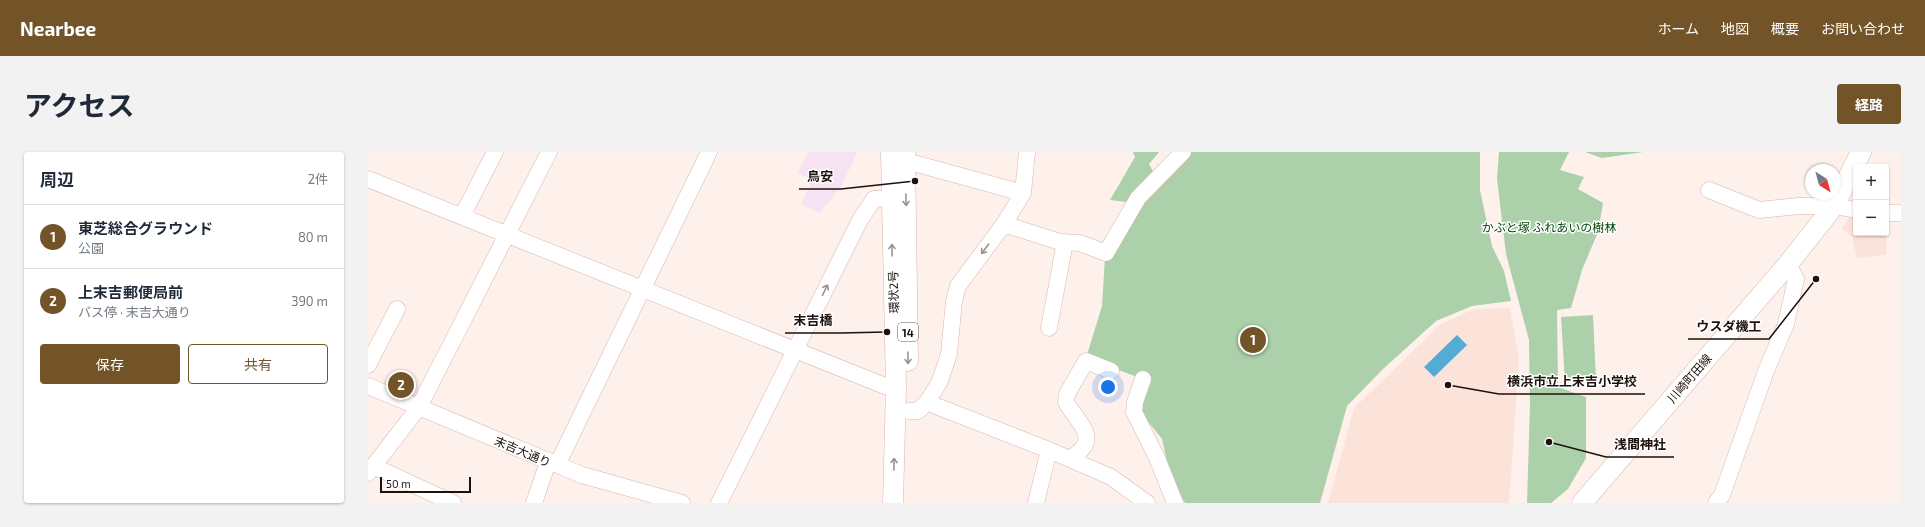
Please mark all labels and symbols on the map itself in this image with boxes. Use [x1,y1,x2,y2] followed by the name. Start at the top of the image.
[799,164,841,189] callout: 鳥安
[1805,164,1841,200] north arrow
[807,168,833,184] text: 鳥安
[902,193,910,206] one-way arrow
[1482,220,1616,234] park label: かぶと塚 ふれあいの樹林
[981,243,989,254] one-way arrow
[888,244,896,257] one-way arrow
[885,270,901,314] street label: 環状2号
[822,284,829,296] one-way arrow
[785,308,840,333] callout: 末吉橋
[793,312,833,328] text: 末吉橋
[1688,314,1769,339] callout: ウスダ機工
[1696,318,1762,334] text: ウスダ機工
[898,323,918,341] road number: 14
[1240,325,1266,355] pin: 1
[904,351,912,364] one-way arrow
[1664,351,1714,405] street label: 川崎町田線
[1499,369,1645,394] callout: 横浜市立上末吉小学校
[388,370,414,400] pin: 2
[1507,373,1637,389] text: 横浜市立上末吉小学校
[1098,377,1118,397] your location
[1606,432,1674,457] callout: 浅間神社
[493,433,553,469] street label: 末吉大通り
[1614,436,1666,452] text: 浅間神社
[890,458,898,471] one-way arrow
[380,475,471,494] scale bar

